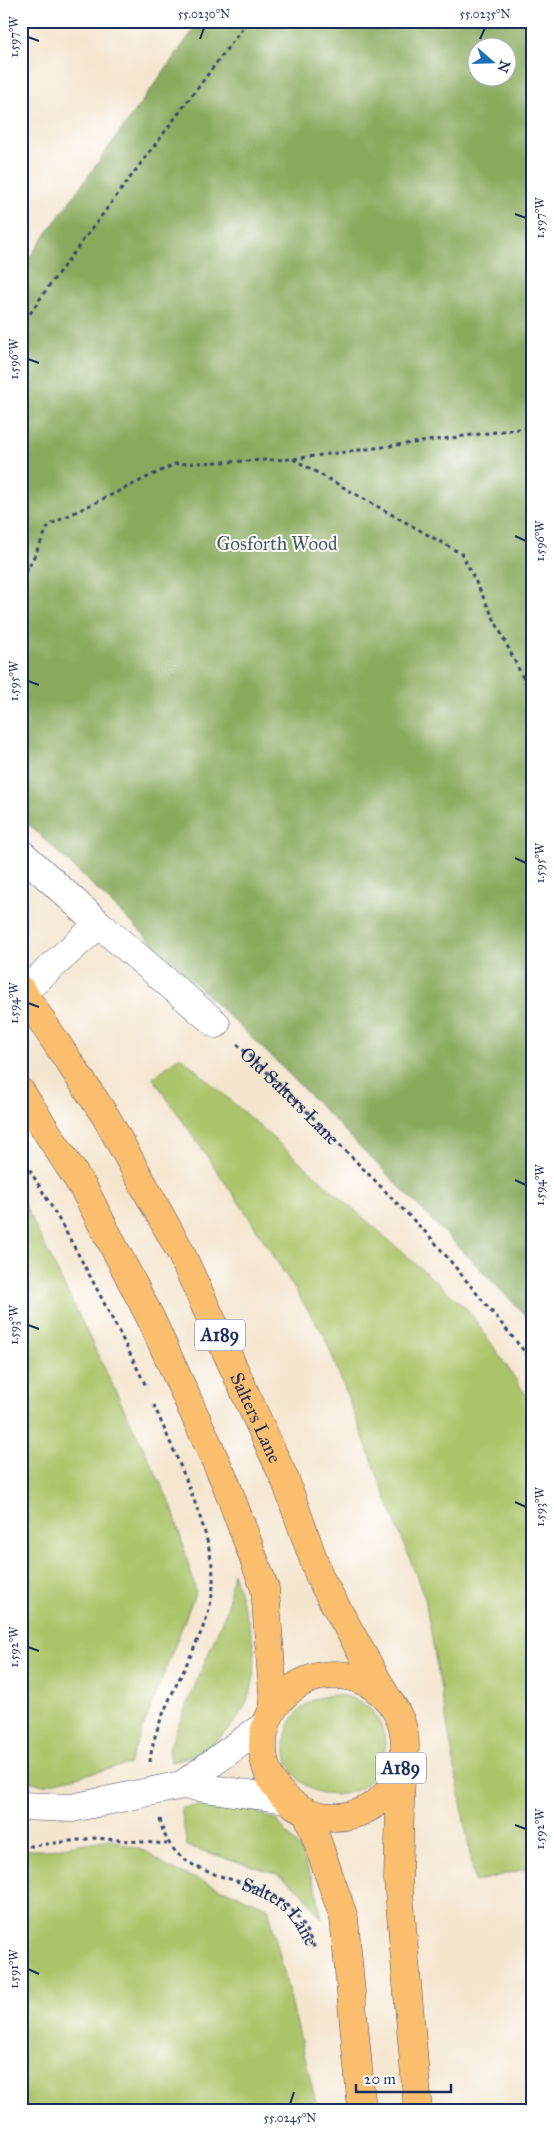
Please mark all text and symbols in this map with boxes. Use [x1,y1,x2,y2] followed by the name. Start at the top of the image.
[178,7,230,21] text: 55.0230°N
[459,7,511,21] text: 55.0235°N
[7,16,21,58] text: 1.597°W
[466,38,516,88] north arrow
[494,58,514,75] text: N
[533,197,547,239] text: 1.597°W
[7,338,21,379] text: 1.596°W
[533,520,547,561] text: 1.596°W
[216,532,338,555] park label: Gosforth Wood
[7,660,21,701] text: 1.595°W
[533,842,547,883] text: 1.595°W
[7,982,21,1024] text: 1.594°W
[235,1042,344,1150] street label: Old Salters Lane
[533,1164,547,1206] text: 1.594°W
[7,1305,21,1345] text: 1.593°W
[195,1320,245,1350] road number: A189
[225,1369,287,1467] street label: Salters Lane
[533,1487,547,1527] text: 1.593°W
[7,1626,21,1667] text: 1.592°W
[376,1752,426,1784] road number: A189
[533,1808,547,1849] text: 1.592°W
[239,1873,323,1949] street label: Salters Lane
[7,1949,21,1989] text: 1.591°W
[356,2061,452,2093] scale bar
[364,2070,396,2088] text: 20 m
[263,2111,317,2125] text: 55.0245°N

